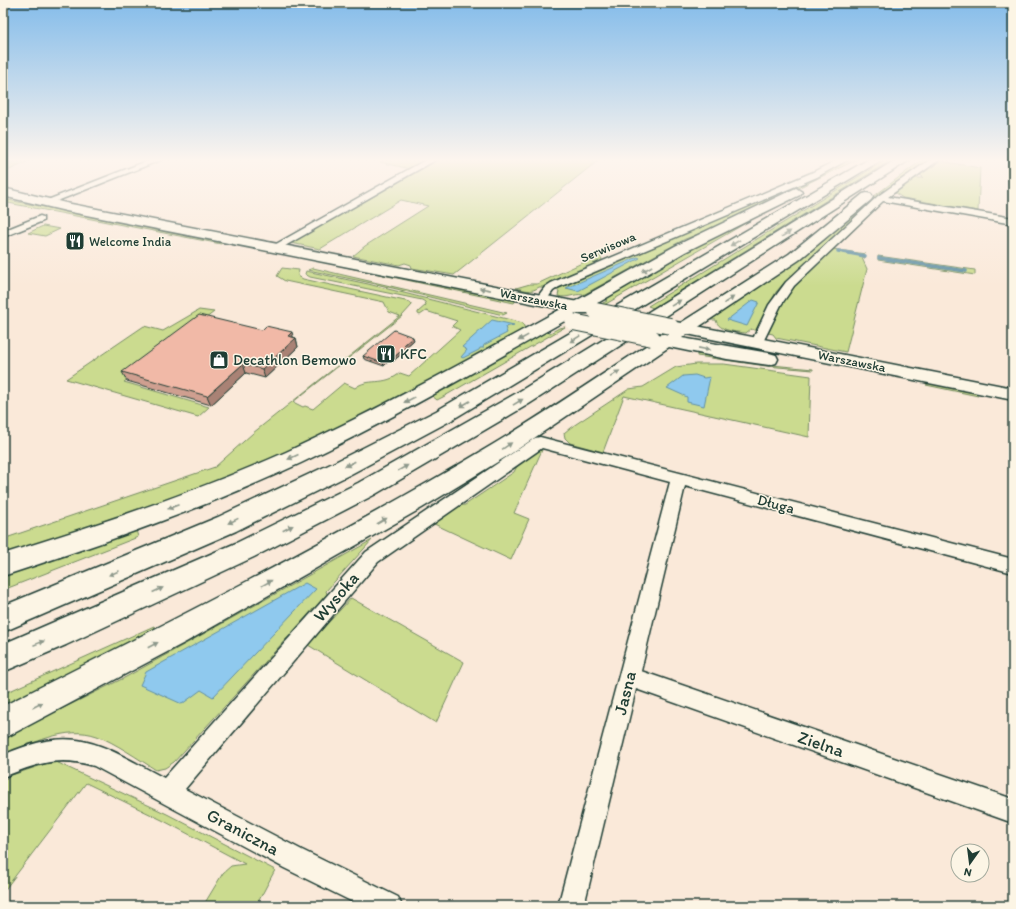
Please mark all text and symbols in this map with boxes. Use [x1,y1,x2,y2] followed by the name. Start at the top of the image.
[578,229,638,265] street label: Serwisowa
[64,230,86,252] restaurant icon: Welcome India
[780,231,792,238] one-way arrow
[89,234,172,249] place label: Welcome India
[729,240,741,247] one-way arrow
[641,265,652,272] one-way arrow
[499,285,569,313] street label: Warszawska
[479,286,491,292] one-way arrow
[723,296,735,303] one-way arrow
[670,299,681,307] one-way arrow
[517,334,529,341] one-way arrow
[569,335,581,342] one-way arrow
[375,343,397,365] restaurant icon: KFC
[400,345,427,363] place label: KFC
[698,346,710,352] one-way arrow
[817,347,887,375] street label: Warszawska
[208,349,230,371] shop icon: Decathlon Bemowo
[233,351,356,369] place label: Decathlon Bemowo
[610,370,620,378] one-way arrow
[404,397,415,403] one-way arrow
[513,398,523,406] one-way arrow
[459,400,471,407] one-way arrow
[501,443,513,450] one-way arrow
[287,454,298,460] one-way arrow
[345,461,356,468] one-way arrow
[397,465,409,472] one-way arrow
[756,490,797,518] street label: Długa
[166,505,178,511] one-way arrow
[228,518,239,524] one-way arrow
[376,518,388,525] one-way arrow
[282,525,294,531] one-way arrow
[308,567,364,627] street label: Wysoka
[109,570,120,576] one-way arrow
[262,580,273,587] one-way arrow
[152,586,164,592] one-way arrow
[34,640,45,646] one-way arrow
[147,642,159,648] one-way arrow
[609,669,641,717] street label: Jasna
[32,702,44,708] one-way arrow
[795,726,848,762] street label: Zielna
[203,804,284,861] street label: Graniczna
[950,843,990,883] north arrow
[963,865,973,879] text: N

